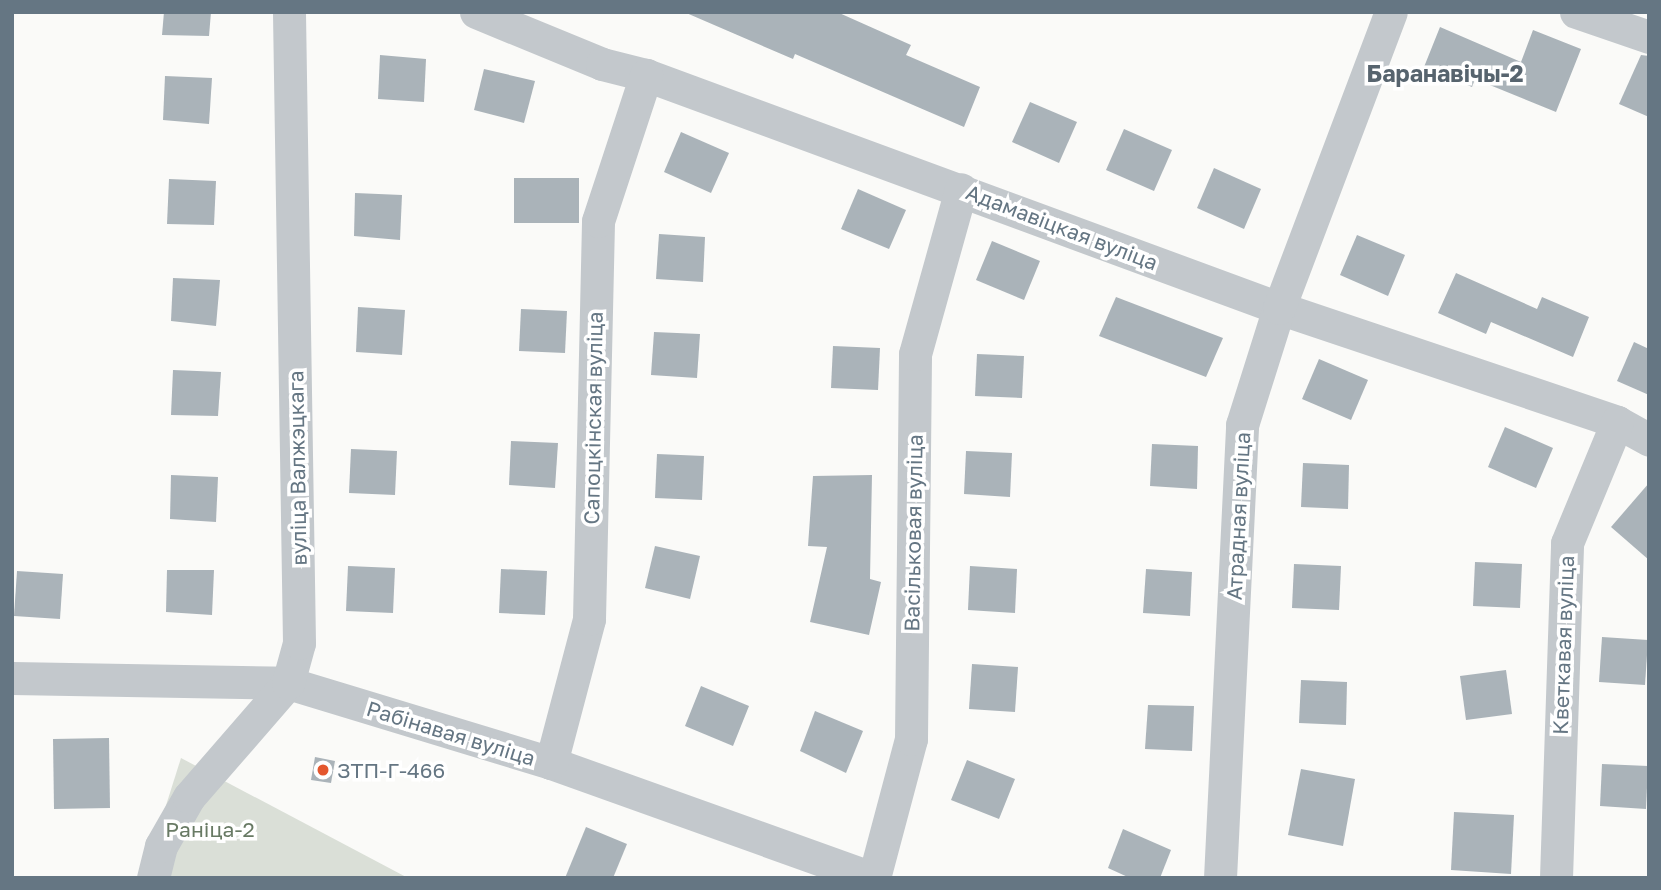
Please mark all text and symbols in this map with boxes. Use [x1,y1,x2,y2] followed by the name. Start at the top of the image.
[1367,59,1523,87] district label: Баранавічы-2
[962,179,1162,275] street label: Адамавіцкая вуліца
[579,311,607,525] street label: Сапоцкінская вуліца
[283,370,311,566] street label: вуліца Валжэцкага
[1221,431,1255,601] street label: Атрадная вуліца
[899,434,927,632] street label: Васільковая вуліца
[1547,555,1579,735] street label: Кветкавая вуліца
[364,695,538,771] street label: Рабінавая вуліца
[337,757,445,783] place label: ЗТП-Г-466
[315,762,331,778] marker: ЗТП-Г-466
[165,816,255,842] park label: Раніца-2

